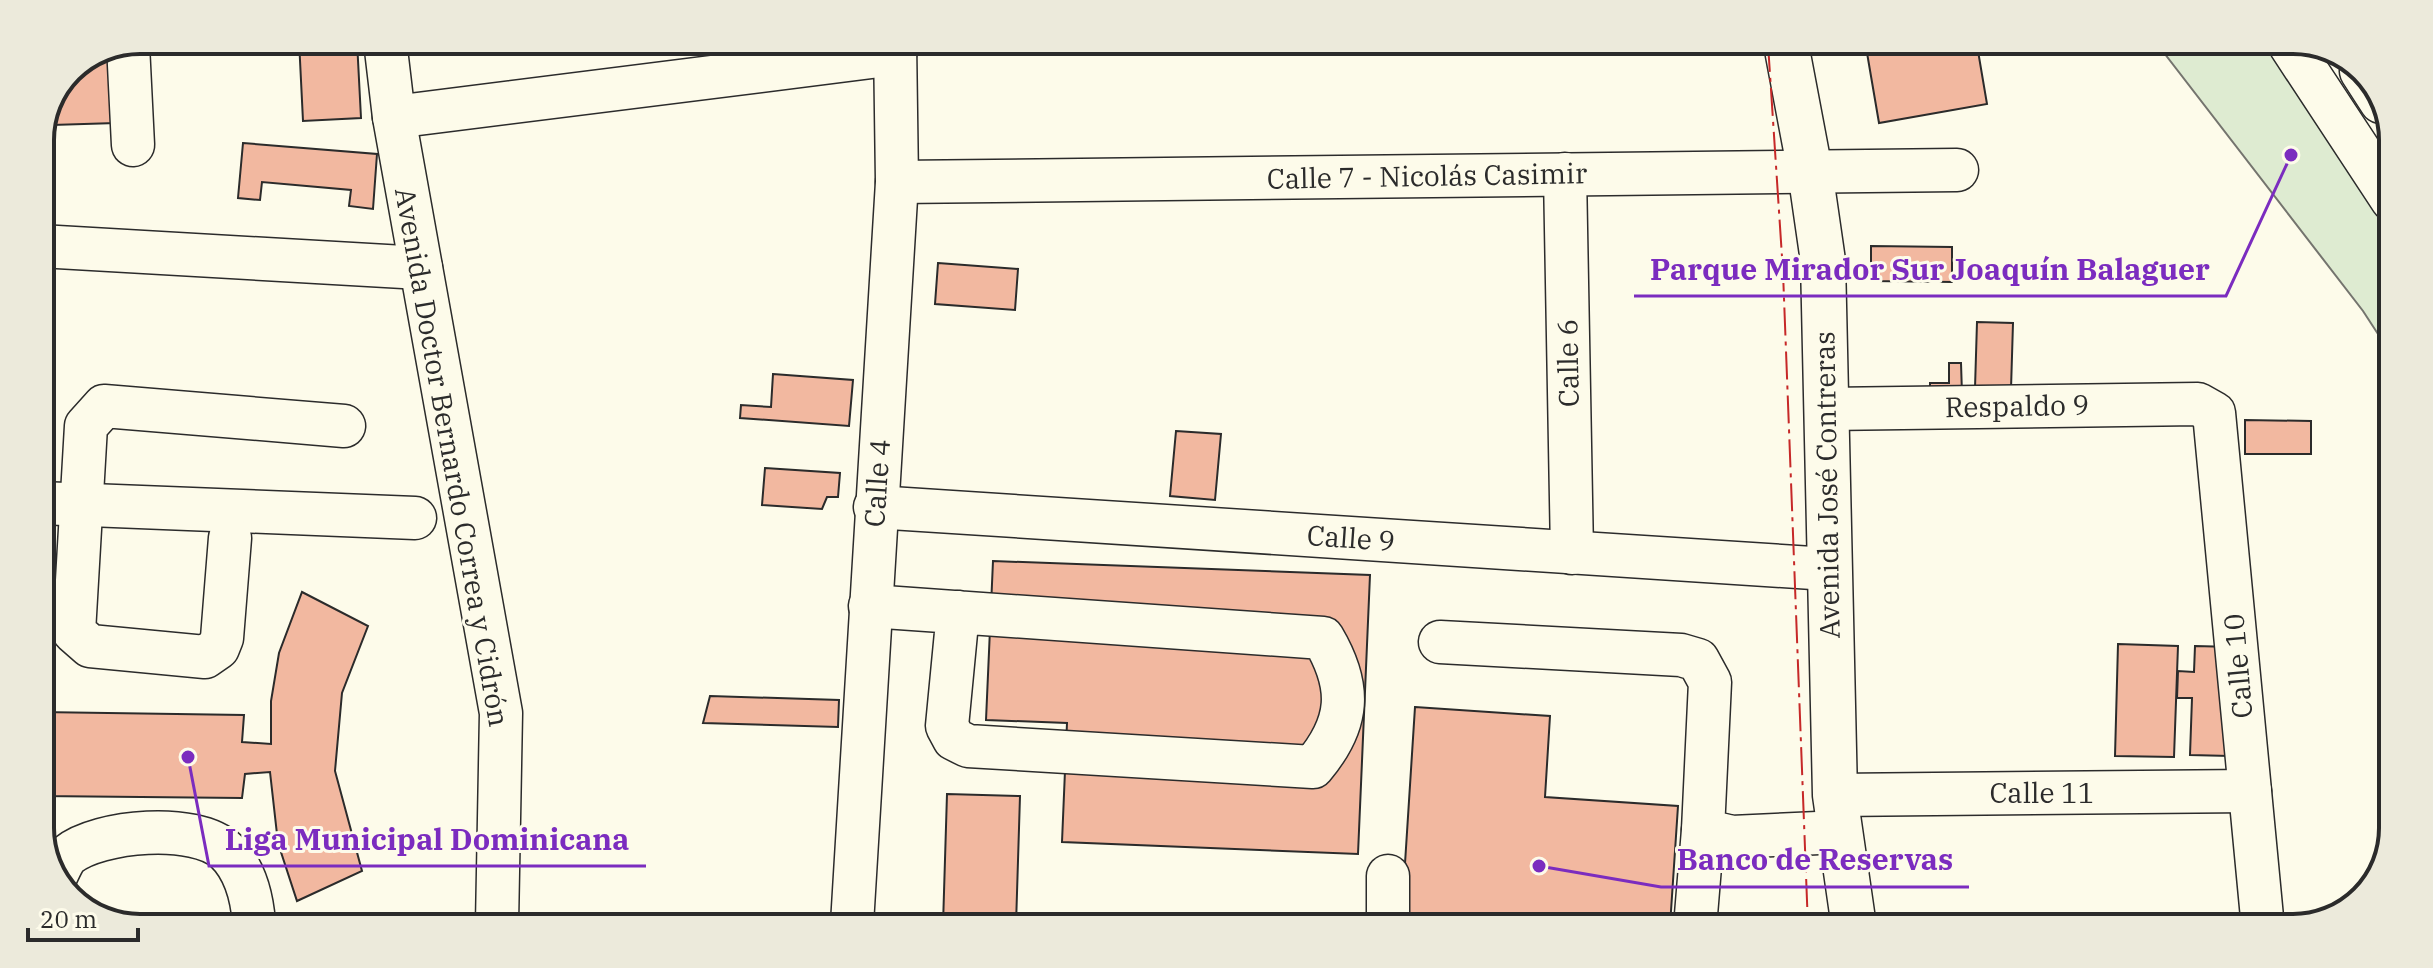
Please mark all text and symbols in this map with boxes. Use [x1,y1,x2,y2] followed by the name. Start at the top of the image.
[1267,154,1588,197] street label: Calle 7 - Nicolás Casimir
[387,184,518,729] street label: Avenida Doctor Bernardo Correa y Cidrón
[1634,242,2226,296] callout: Parque Mirador Sur Joaquín Balaguer
[1650,249,2210,288] text: Parque Mirador Sur Joaquín Balaguer
[1548,319,1587,407] street label: Calle 6
[1805,331,1848,639] street label: Avenida José Contreras
[1945,386,2089,425] street label: Respaldo 9
[855,438,898,528] street label: Calle 4
[1306,516,1396,559] street label: Calle 9
[2214,612,2261,720] street label: Calle 10
[1989,774,2095,811] street label: Calle 11
[209,812,646,866] callout: Liga Municipal Dominicana
[225,819,629,858] text: Liga Municipal Dominicana
[1661,833,1969,887] callout: Banco de Reservas
[1677,839,1953,878] text: Banco de Reservas
[28,892,138,942] scale bar
[40,903,97,935] text: 20 m

